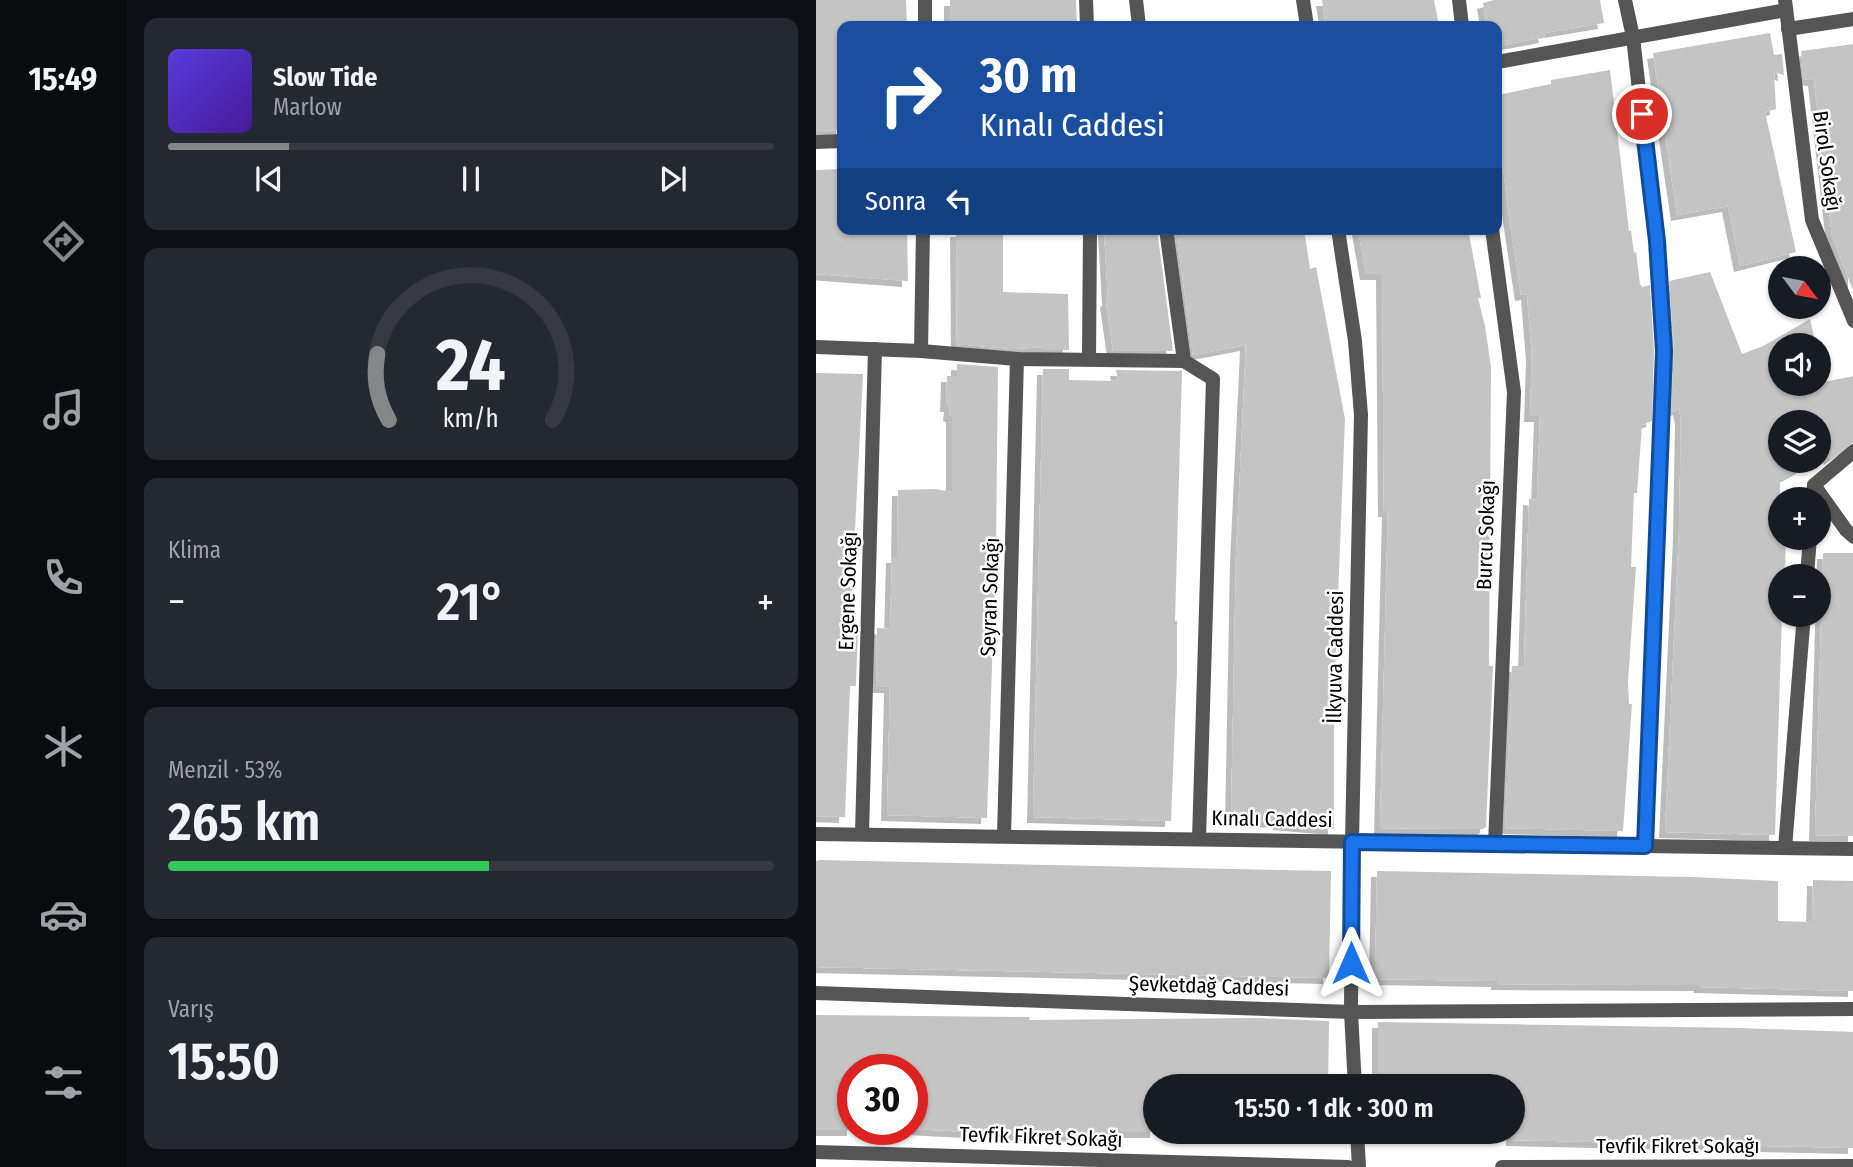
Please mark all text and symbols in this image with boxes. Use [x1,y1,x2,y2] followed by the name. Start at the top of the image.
[980,46,1078,105] text: 30 m
[865,49,956,140] icon: right
[29,60,97,98] text: 15:49
[273,62,377,93] text: Slow Tide
[1612,84,1672,144] pin
[273,93,342,121] text: Marlow
[1623,95,1661,133] icon: arrive
[980,106,1165,144] text: Kınalı Caddesi
[1807,109,1847,213] street label: Birol Sokağı
[250,160,288,198] icon: previous
[452,160,490,198] icon: pause
[654,160,692,198] icon: next
[940,182,978,220] icon: left
[865,186,926,217] text: Sonra
[39,217,88,266] icon: directions
[1768,256,1831,318] north arrow
[1768,256,1831,627] map controls
[435,322,506,409] text: 24
[1768,333,1831,396] button: sound
[39,385,88,434] icon: music
[443,403,499,433] text: km/h
[1768,410,1831,473] button: layers
[1471,480,1501,590] street label: Burcu Sokağı
[1768,487,1831,550] button: +
[833,531,863,651] street label: Ergene Sokağı
[168,536,221,564] text: Klima
[975,537,1005,657] street label: Seyran Sokağı
[39,553,88,602] icon: phone
[1768,564,1831,627] button: −
[436,571,505,634] text: 21°
[168,579,185,625] text: −
[757,579,774,625] text: +
[1321,590,1349,724] street label: İlkyuva Caddesi
[39,722,88,771] icon: climate
[168,756,282,784] text: Menzil · 53%
[168,791,320,854] text: 265 km
[1211,805,1333,833] street label: Kınalı Caddesi
[39,890,88,939] icon: car
[1314,926,1388,1000] position arrow
[1128,970,1290,1002] street label: Şevketdağ Caddesi
[168,995,214,1023] text: Varış
[168,1030,280,1093] text: 15:50
[837,1054,928,1145] speed limit sign: 30
[39,1058,88,1107] icon: filters
[1234,1093,1434,1124] text: 15:50 · 1 dk · 300 m
[959,1121,1123,1153] street label: Tevfik Fikret Sokağı
[1596,1133,1760,1159] street label: Tevfik Fikret Sokağı

